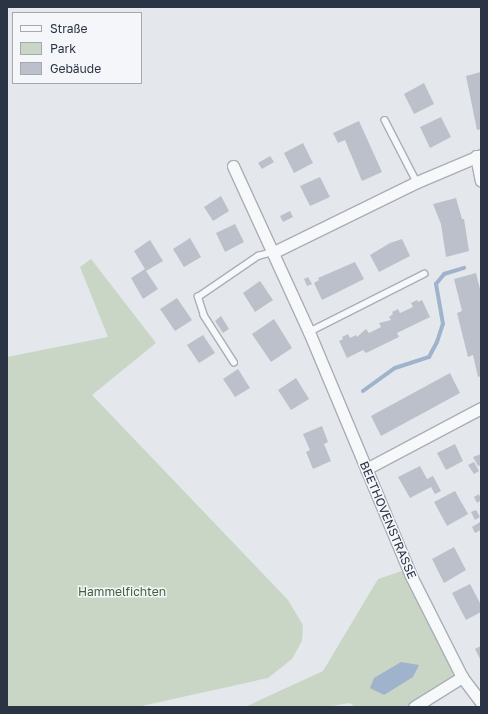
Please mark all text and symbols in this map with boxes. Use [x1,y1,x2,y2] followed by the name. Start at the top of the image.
[12,12,142,84] legend
[50,21,88,36] text: Straße
[50,41,76,56] text: Park
[50,61,101,76] text: Gebäude
[357,459,419,581] street label: BEETHOVENSTRASSE
[78,585,166,599] park label: Hammelfichten

